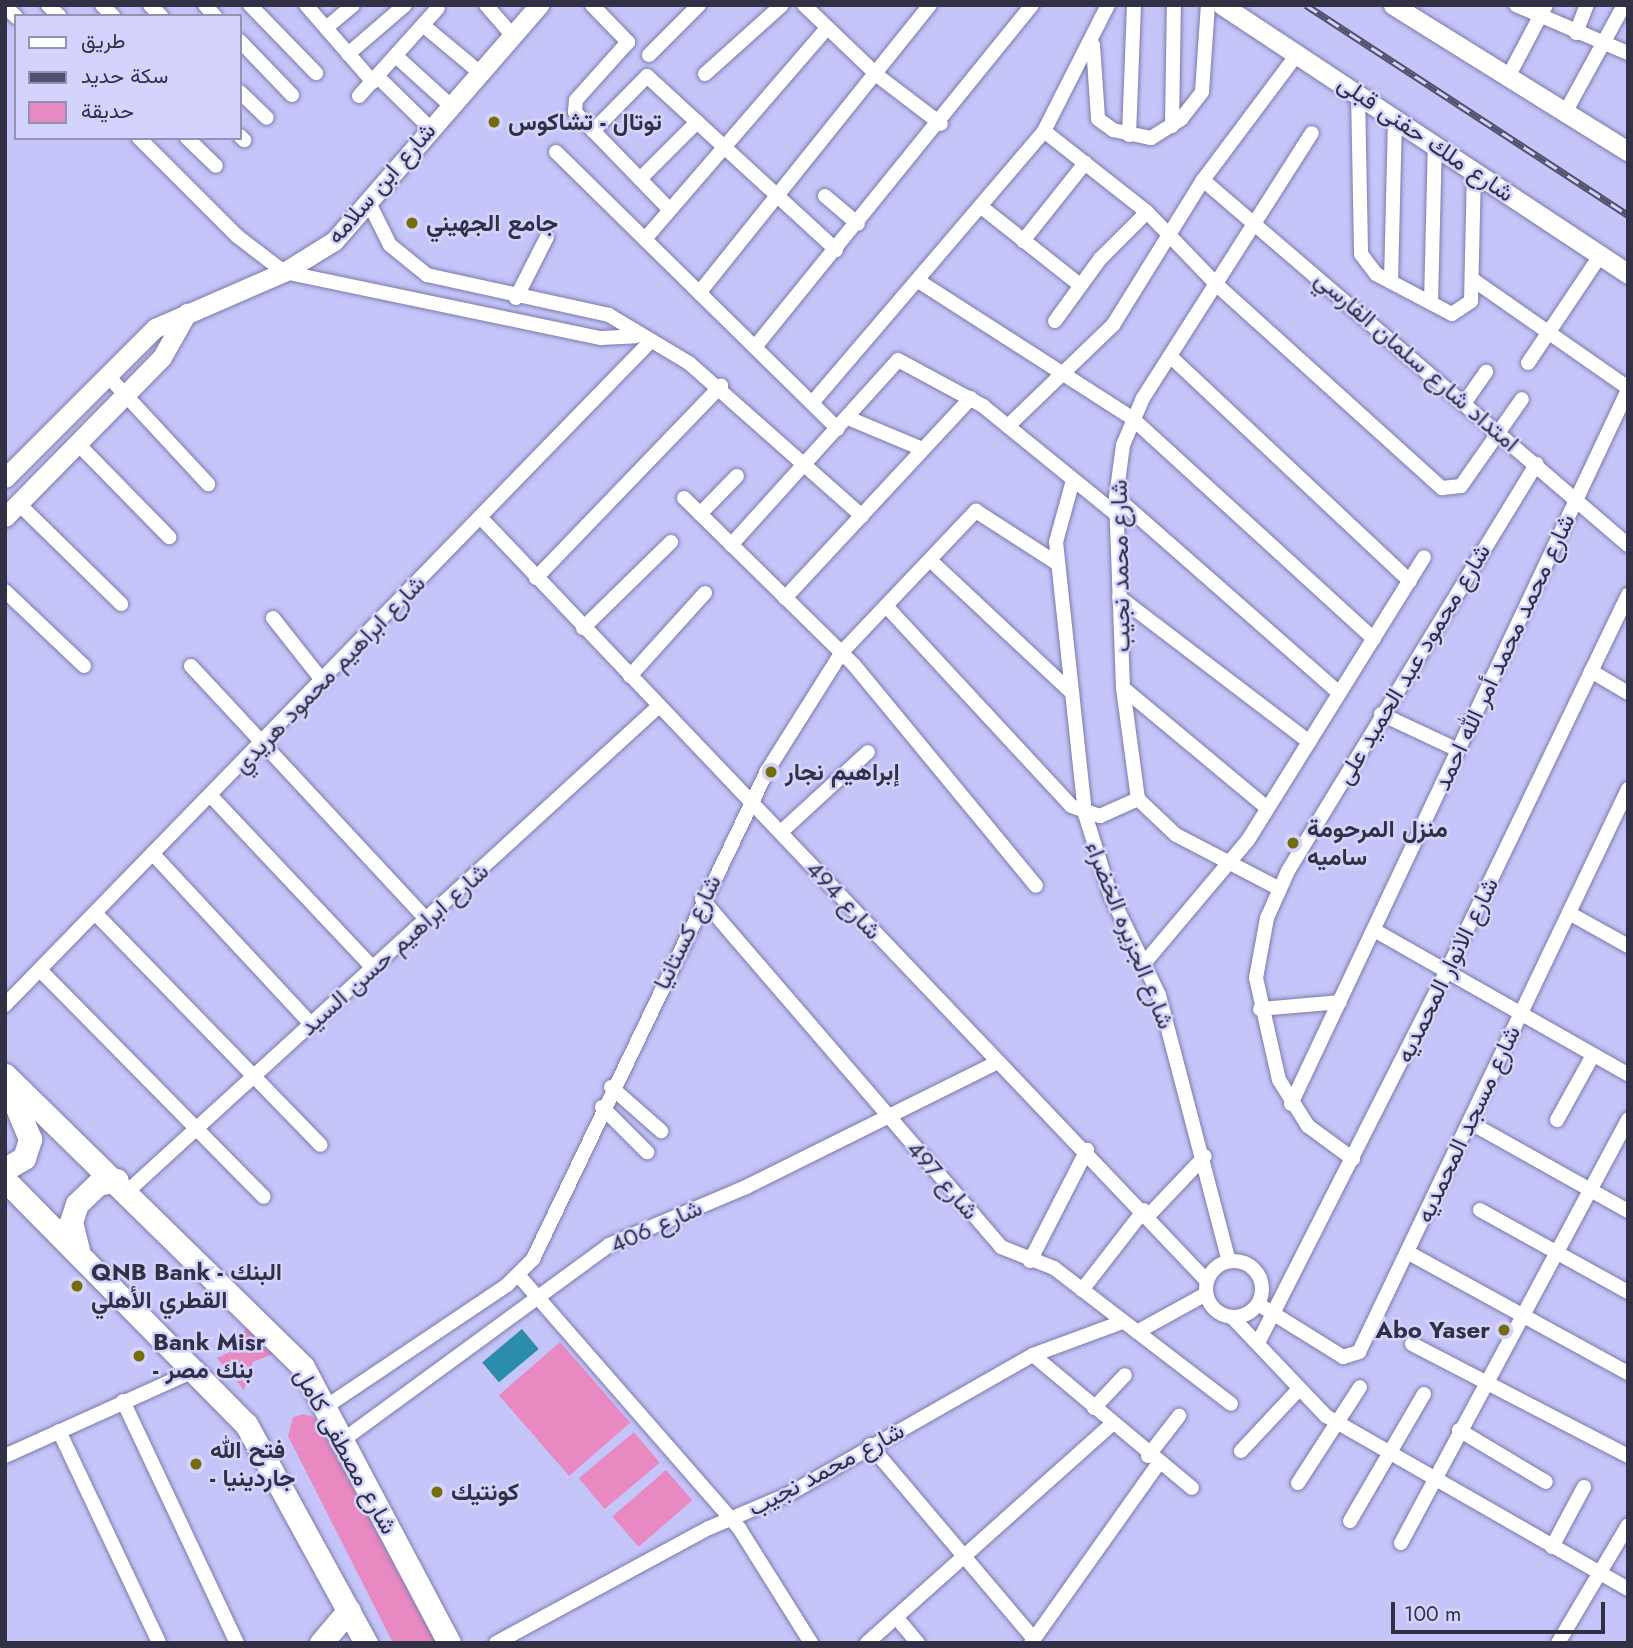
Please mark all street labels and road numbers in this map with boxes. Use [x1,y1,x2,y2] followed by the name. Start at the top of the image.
[1332,68,1520,208] street label: شارع ملك حفنى قبلى
[321,116,441,250] street label: شارع ابن سلامه
[1309,265,1525,457] street label: امتداد شارع سلمان الفارسي
[1104,479,1136,653] street label: شارع محمد نجيب
[1427,509,1581,795] street label: شارع محمد محمد أمر الله احمد
[1330,538,1496,790] street label: شارع محمود عبد الحميد على
[227,569,431,779] street label: شارع ابراهيم محمود هريدي
[1079,837,1181,1033] street label: شارع الجزيره الخضراء
[800,855,888,945] street label: شارع 494
[294,857,494,1041] street label: شارع ابراهيم حسن السيد
[647,870,727,994] street label: شارع كستانيا
[1390,873,1504,1067] street label: شارع الانوار المحمديه
[1410,1021,1526,1227] street label: شارع مسجد المحمديه
[901,1135,985,1225] street label: شارع 497
[606,1193,706,1259] street label: شارع 406
[288,1363,404,1539] street label: شارع مصطفى كامل
[743,1416,909,1522] street label: شارع محمد نجيب

